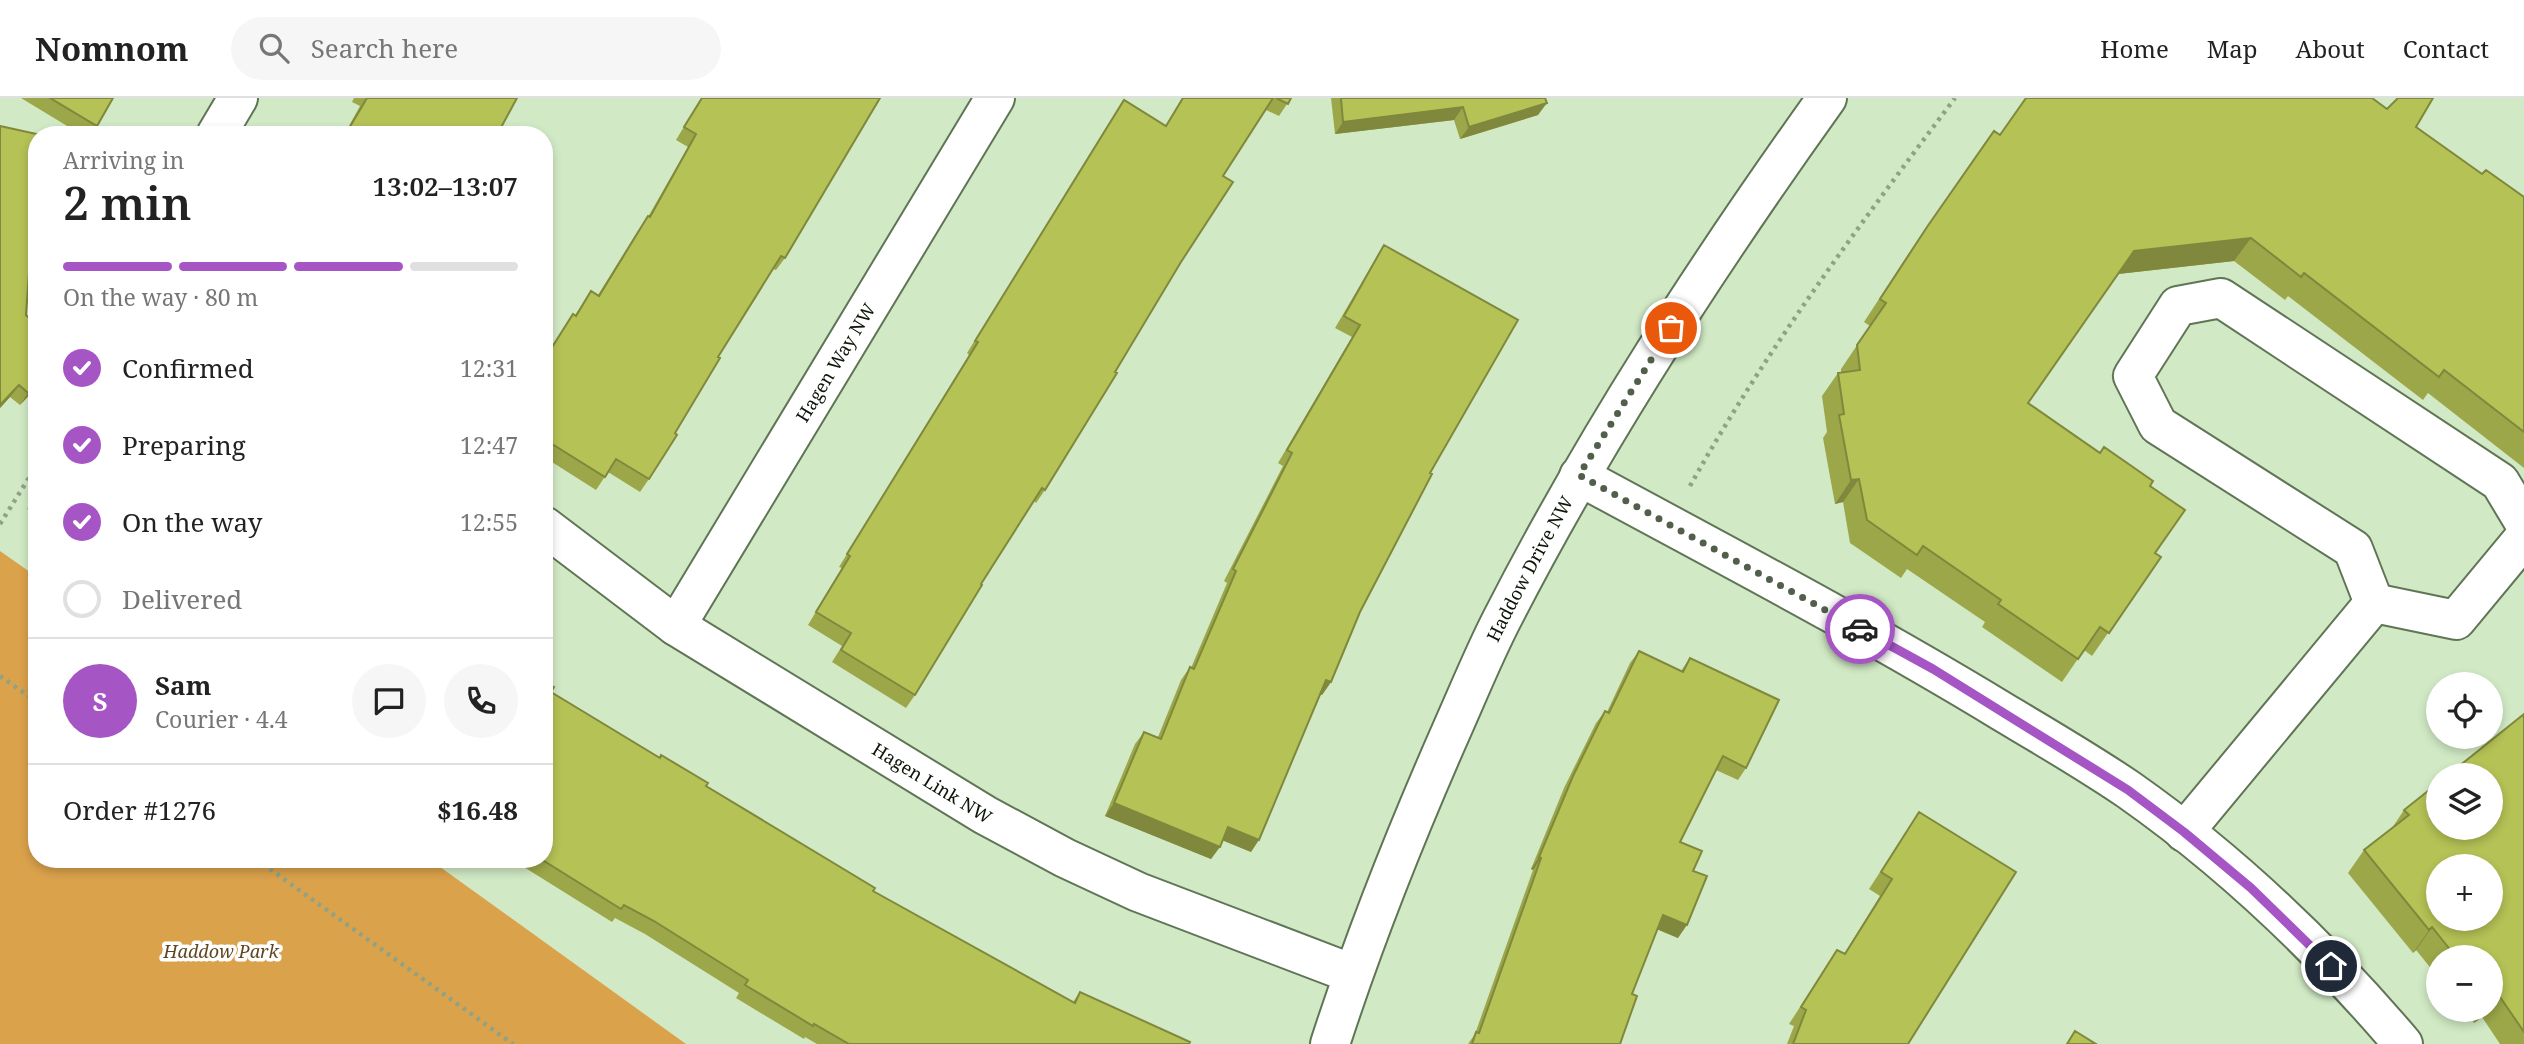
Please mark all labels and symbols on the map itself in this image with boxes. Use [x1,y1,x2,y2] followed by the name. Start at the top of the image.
[790,298,880,426] street label: Hagen Way NW
[1641,298,1701,358] pin
[1481,491,1578,645] street label: Haddow Drive NW
[1825,594,1895,664] courier
[868,737,997,829] street label: Hagen Link NW
[2301,936,2361,996] pin
[162,939,280,963] park label: Haddow Park

